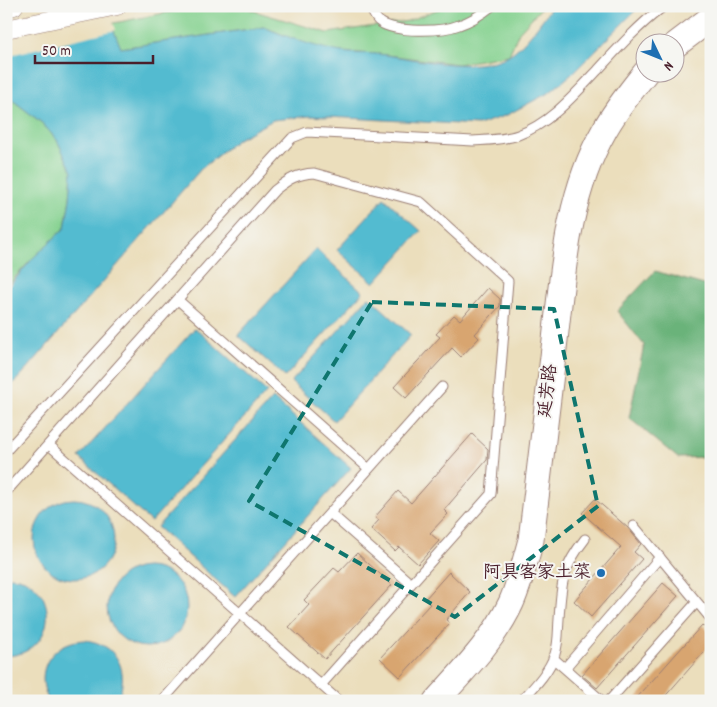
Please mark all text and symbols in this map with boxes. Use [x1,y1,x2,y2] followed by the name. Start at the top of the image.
[35,32,152,64] scale bar
[634,32,684,82] north arrow
[42,41,71,63] text: 50 m
[658,56,678,75] text: N
[533,363,565,419] street label: 延芳路
[483,561,591,586] place label: 阿具客家土菜
[595,567,607,579] marker: 阿具客家土菜

